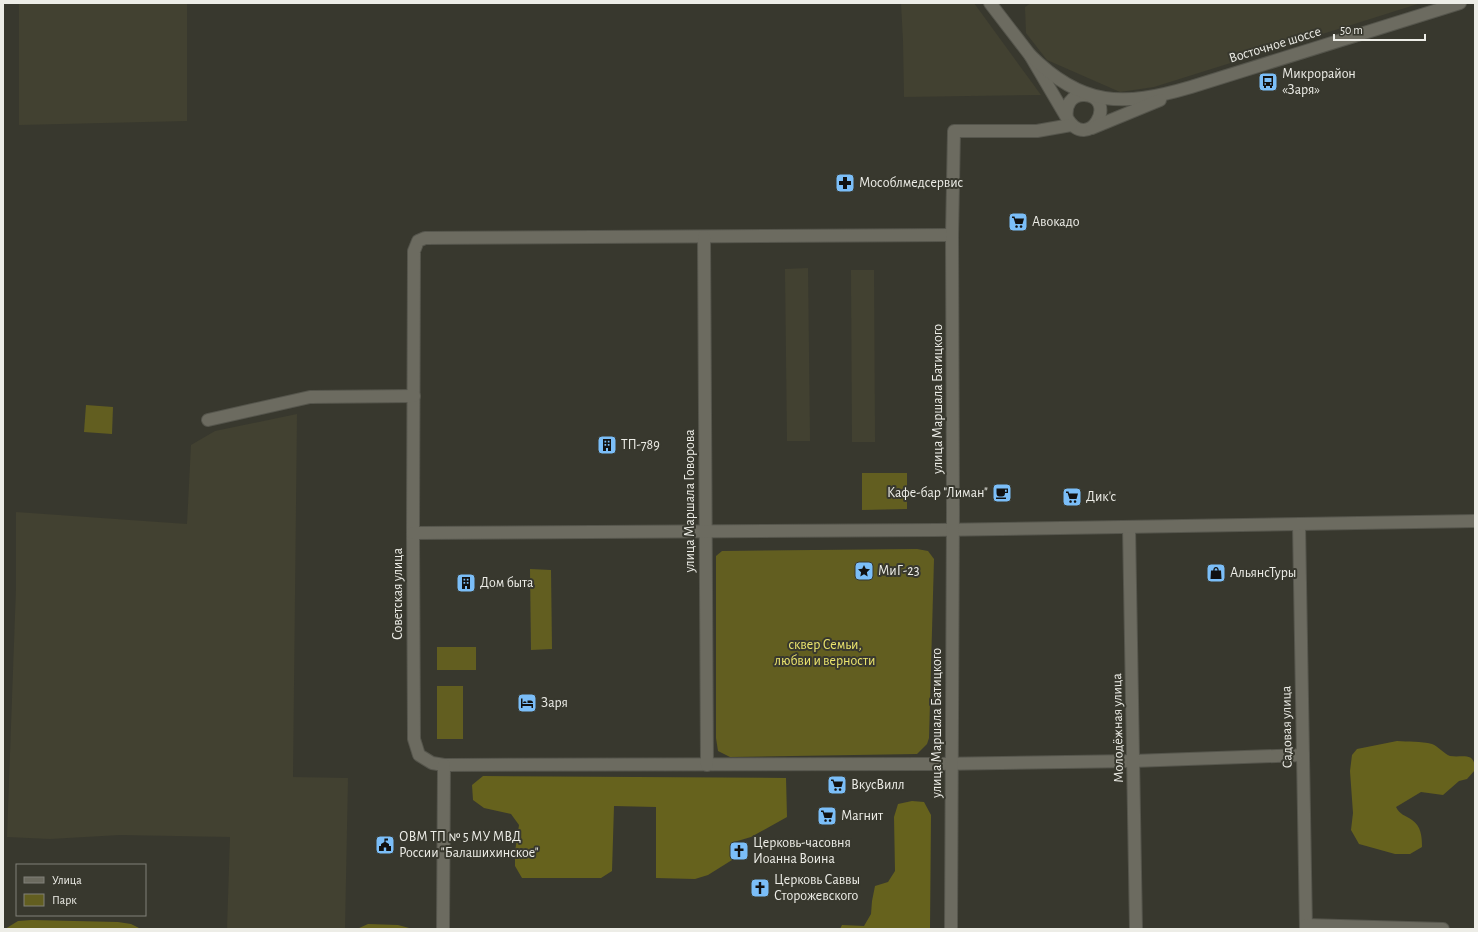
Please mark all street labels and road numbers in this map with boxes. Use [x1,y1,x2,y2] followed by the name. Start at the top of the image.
[1227,24,1323,66] street label: Восточное шоссе
[931,324,945,475] street label: улица Маршала Батицкого
[683,429,697,574] street label: улица Маршала Говорова
[391,547,405,640] street label: Советская улица
[930,648,944,799] street label: улица Маршала Батицкого
[1110,673,1126,783] street label: Молодёжная улица
[1279,685,1295,769] street label: Садовая улица

